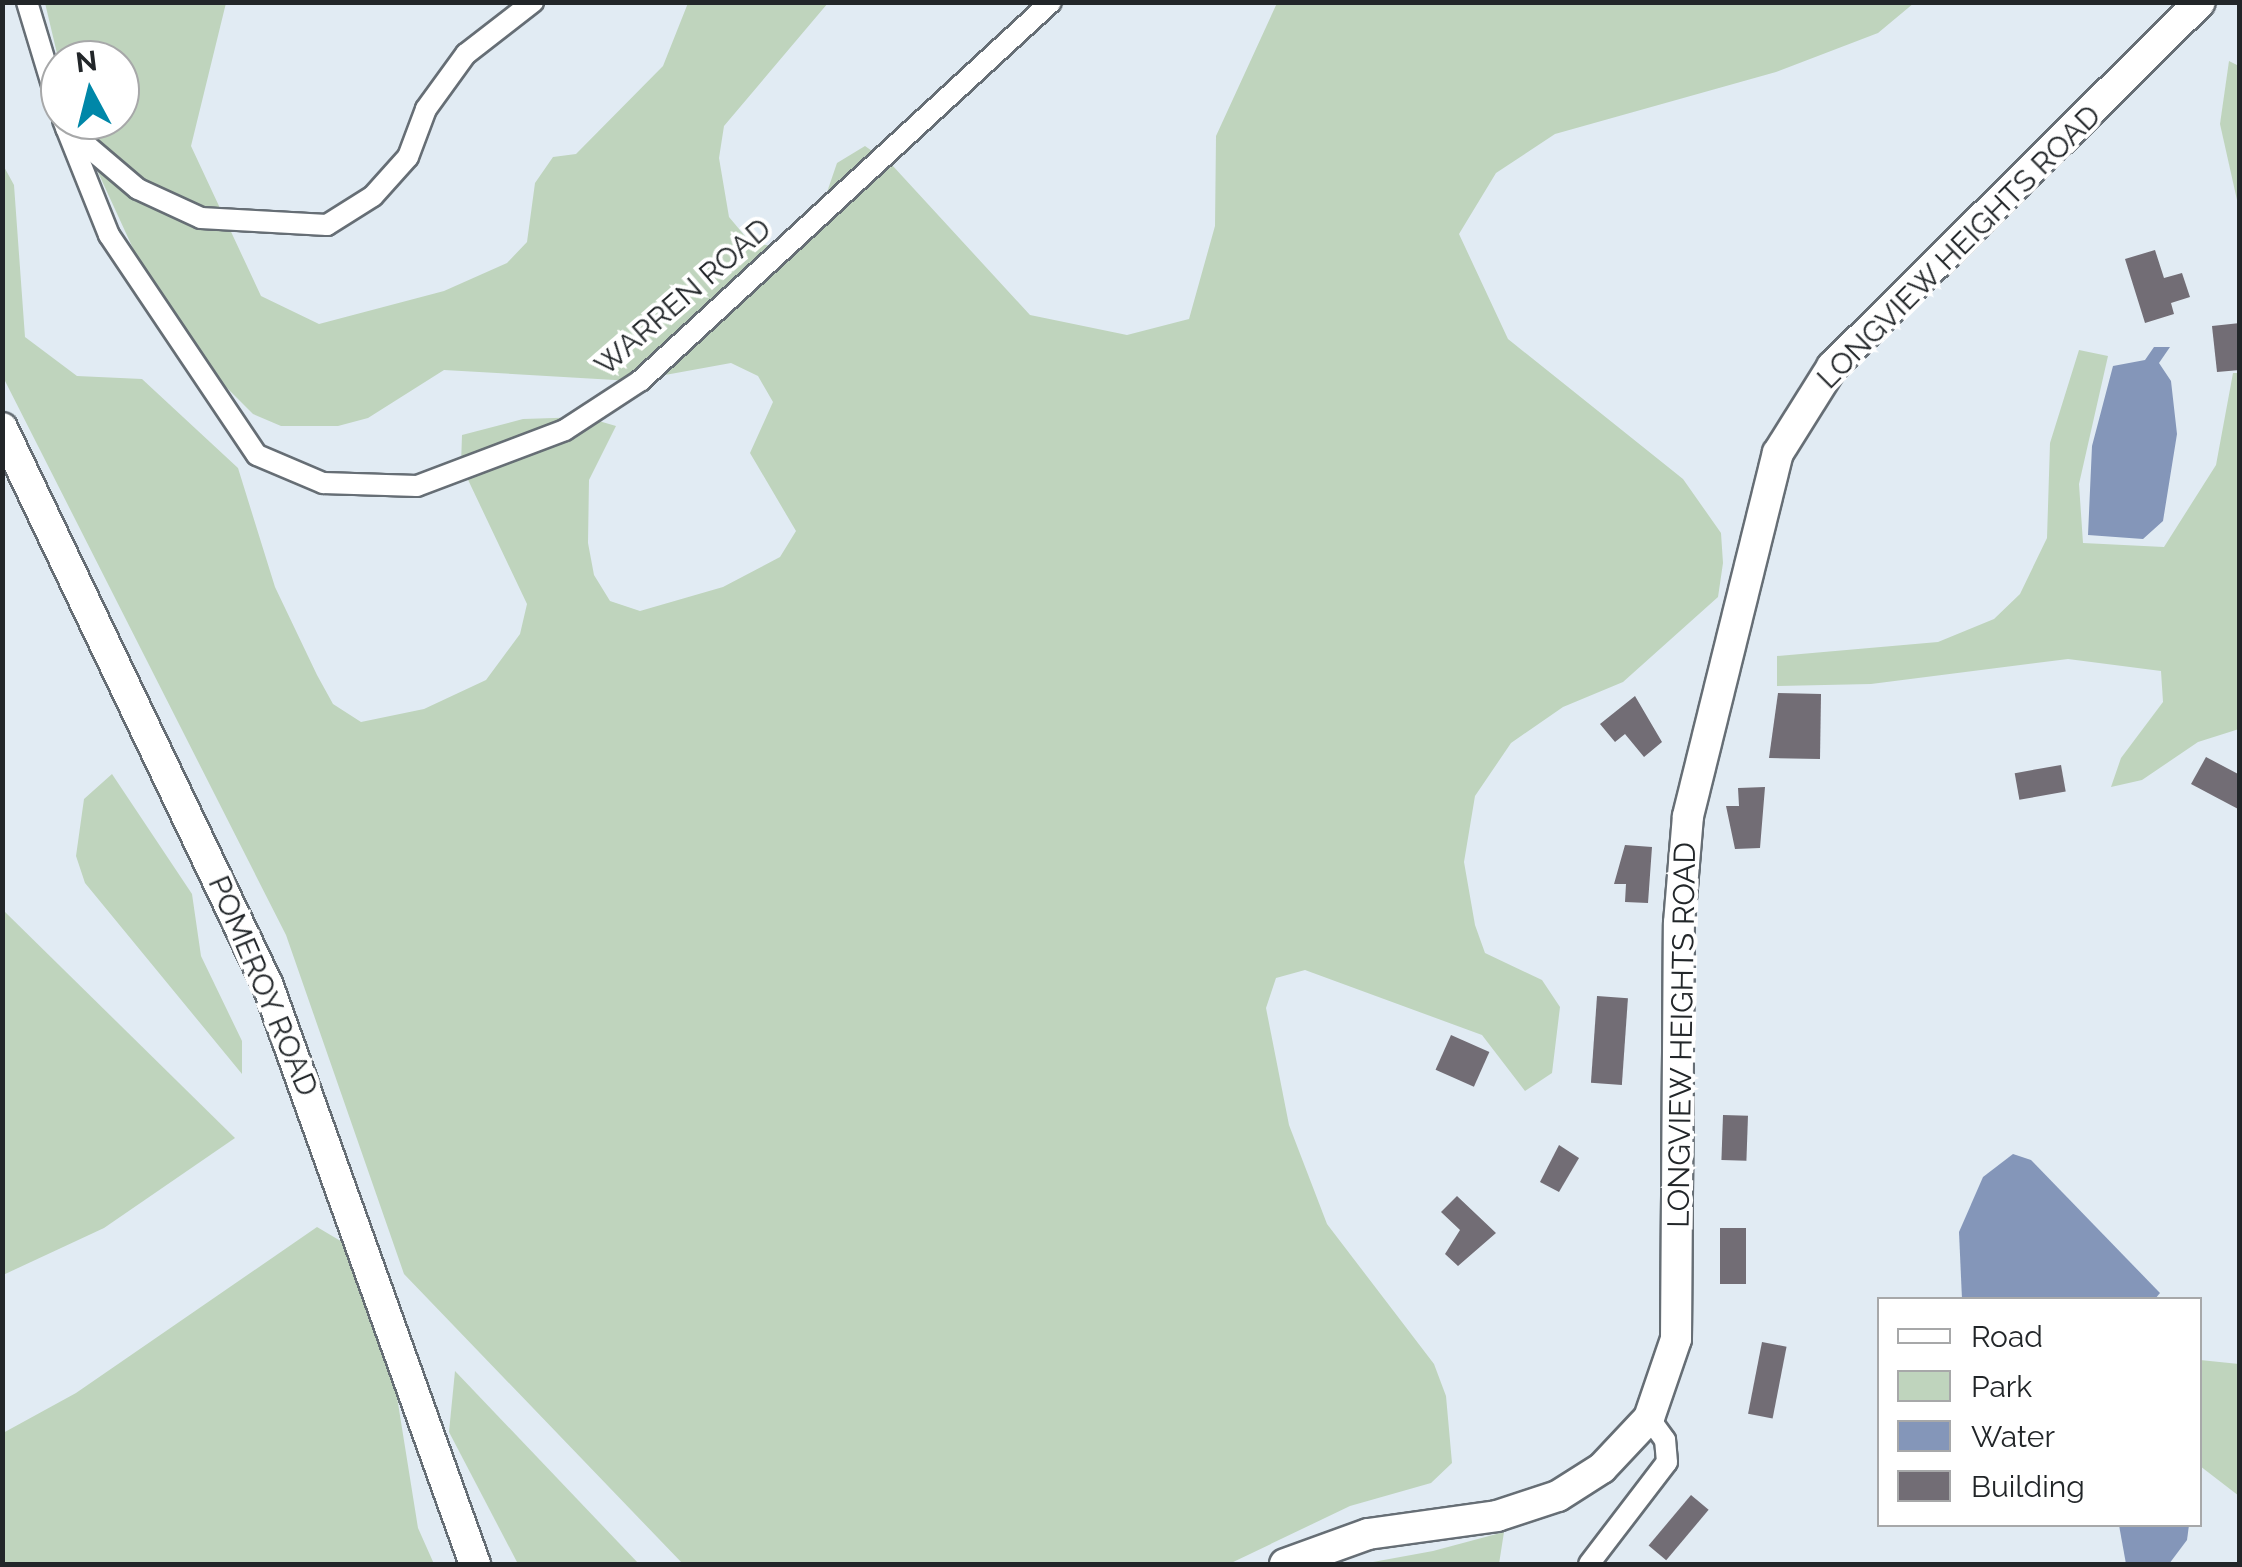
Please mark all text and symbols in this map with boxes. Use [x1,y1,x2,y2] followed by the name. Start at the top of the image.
[40,40,140,140] north arrow
[74,44,99,79] text: N
[1809,97,2109,397] street label: LONGVIEW HEIGHTS ROAD
[588,211,778,383] street label: WARREN ROAD
[1661,841,1703,1229] street label: LONGVIEW HEIGHTS ROAD
[200,870,326,1102] street label: POMEROY ROAD
[1877,1297,2202,1527] legend
[1971,1319,2043,1354] text: Road
[1971,1369,2032,1404] text: Park
[1971,1419,2055,1454] text: Water
[1971,1469,2085,1504] text: Building

